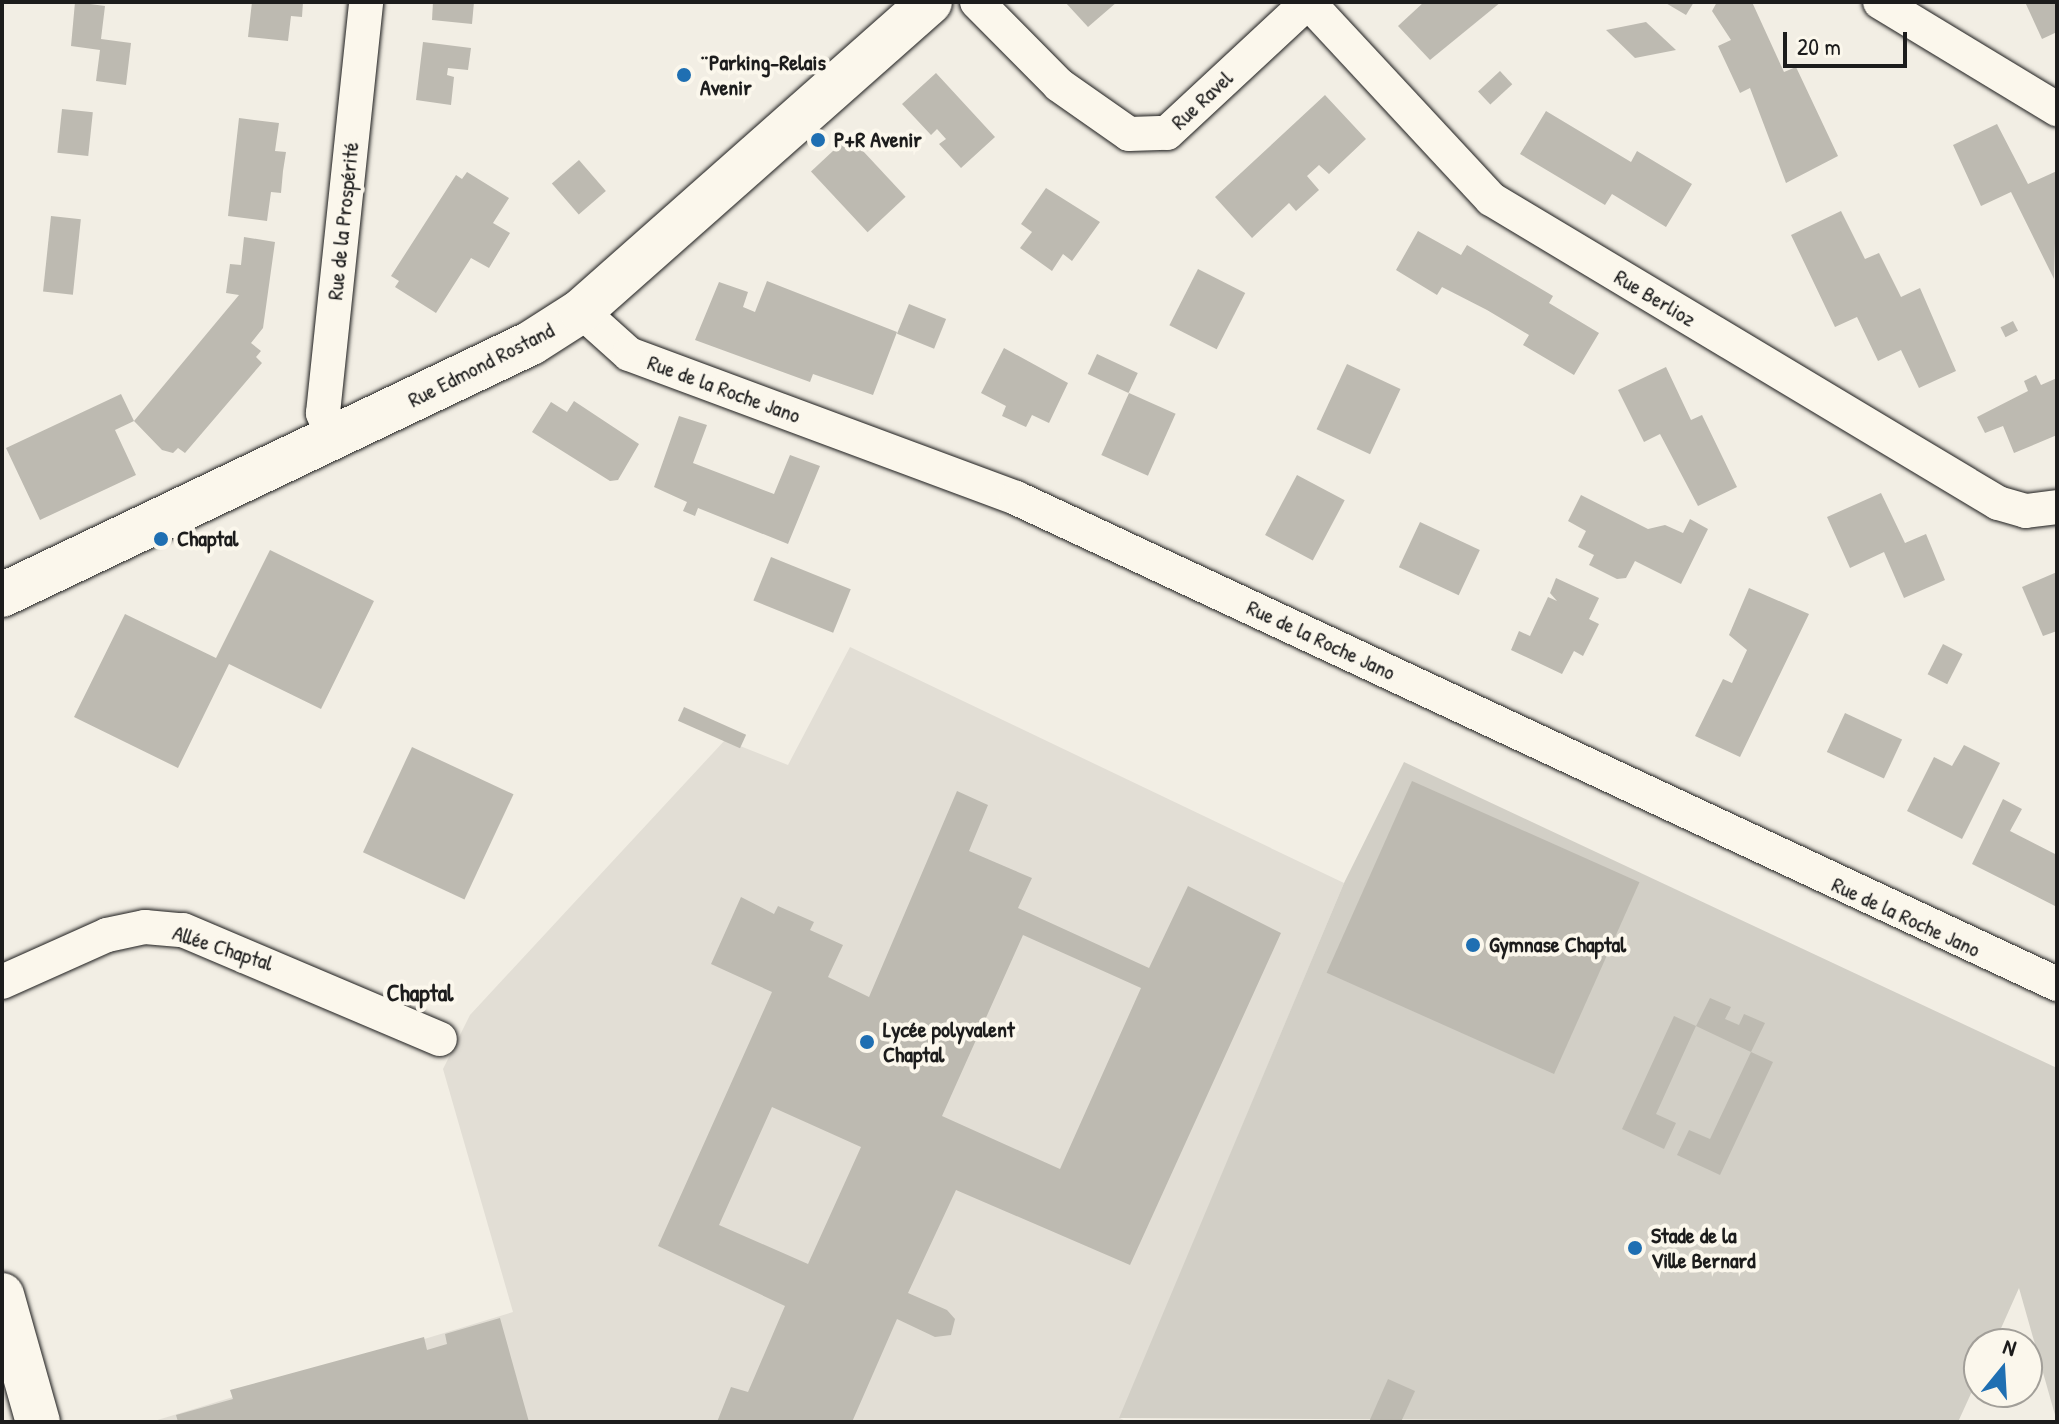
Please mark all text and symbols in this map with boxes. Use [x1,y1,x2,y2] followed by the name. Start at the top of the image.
[1787,16,1911,66] scale bar
[1797,30,1841,62] text: 20 m
[700,49,826,100] place label: ¨Parking-Relais Avenir
[1166,65,1238,135] street label: Rue Ravel
[675,66,693,84] marker: ¨Parking-Relais Avenir
[834,127,922,153] place label: P+R Avenir
[809,131,827,149] marker: P+R Avenir
[322,141,364,301] street label: Rue de la Prospérité
[1610,263,1700,333] street label: Rue Berlioz
[404,317,558,413] street label: Rue Edmond Rostand
[644,349,804,429] street label: Rue de la Roche Jano
[177,526,238,552] place label: Chaptal
[152,530,170,548] marker: Chaptal
[1243,594,1399,686] street label: Rue de la Roche Jano
[1828,871,1984,963] street label: Rue de la Roche Jano
[169,919,277,977] street label: Allée Chaptal
[1489,932,1626,958] place label: Gymnase Chaptal
[1464,936,1482,954] marker: Gymnase Chaptal
[387,979,453,1007] district label: Chaptal
[883,1016,1015,1068] place label: Lycée polyvalent Chaptal
[858,1033,876,1051] marker: Lycée polyvalent Chaptal
[1651,1222,1756,1274] place label: Stade de la Ville Bernard
[1626,1239,1644,1257] marker: Stade de la Ville Bernard
[1963,1328,2043,1408] north arrow
[2000,1331,2020,1363] text: N

